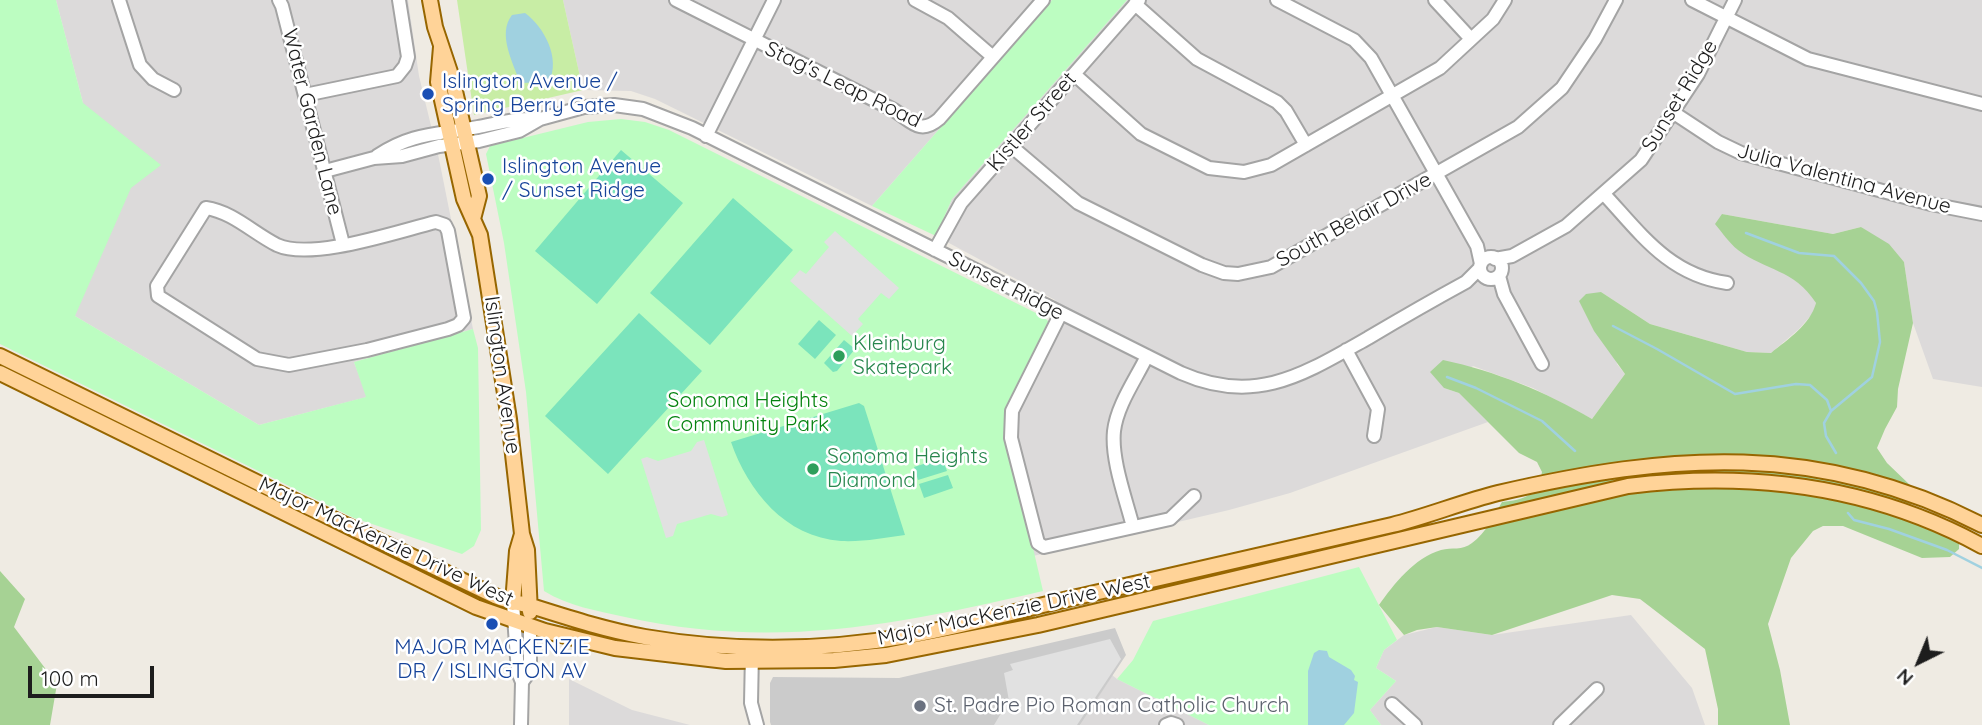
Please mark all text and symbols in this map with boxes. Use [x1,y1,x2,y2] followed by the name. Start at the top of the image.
[277,26,347,218] street label: Water Garden Lane
[1637,35,1723,157] street label: Sunset Ridge
[761,36,925,134] street label: Stag's Leap Road
[982,67,1082,177] street label: Kistler Street
[442,69,618,119] place label: Islington Avenue / Spring Berry Gate
[420,86,436,102] marker: Islington Avenue / Spring Berry Gate
[1734,138,1954,220] street label: Julia Valentina Avenue
[502,154,661,204] place label: Islington Avenue / Sunset Ridge
[1272,167,1436,273] street label: South Belair Drive
[480,171,496,187] marker: Islington Avenue / Sunset Ridge
[944,246,1068,326] street label: Sunset Ridge
[478,294,526,456] street label: Islington Avenue
[853,331,952,381] place label: Kleinburg Skatepark
[831,348,847,364] marker: Kleinburg Skatepark
[667,388,829,438] park label: Sonoma Heights Community Park
[827,444,988,494] place label: Sonoma Heights Diamond
[805,461,821,477] marker: Sonoma Heights Diamond
[255,472,517,612] street label: Major MacKenzie Drive West
[875,569,1153,651] street label: Major MacKenzie Drive West
[484,616,500,632] marker: MAJOR MACKENZIE DR / ISLINGTON AV
[1884,627,1954,697] north arrow
[394,635,590,685] place label: MAJOR MACKENZIE DR / ISLINGTON AV
[32,652,158,696] scale bar
[1891,664,1918,691] text: N
[41,665,99,691] text: 100 m
[934,693,1289,719] place label: St. Padre Pio Roman Catholic Church
[912,698,928,714] marker: St. Padre Pio Roman Catholic Church

